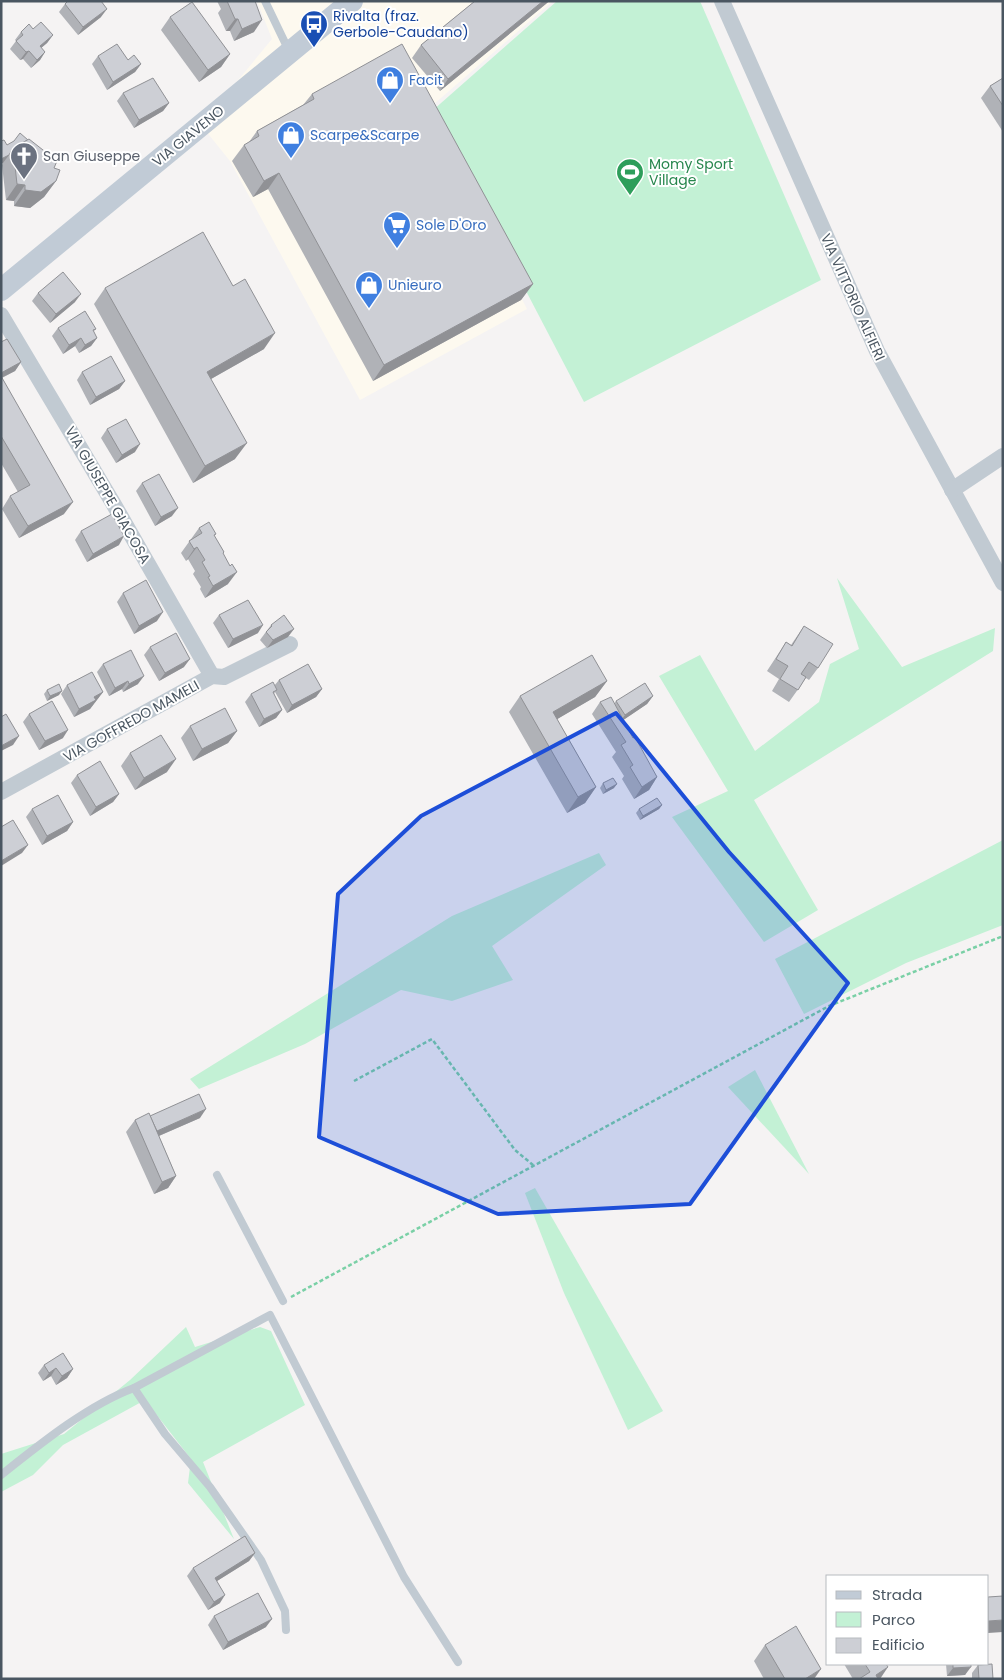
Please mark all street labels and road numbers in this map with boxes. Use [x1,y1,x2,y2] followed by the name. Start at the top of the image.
[148,101,228,171] street label: VIA GIAVENO
[816,230,890,364] street label: VIA VITTORIO ALFIERI
[60,423,156,567] street label: VIA GIUSEPPE GIACOSA
[59,675,203,767] street label: VIA GOFFREDO MAMELI

